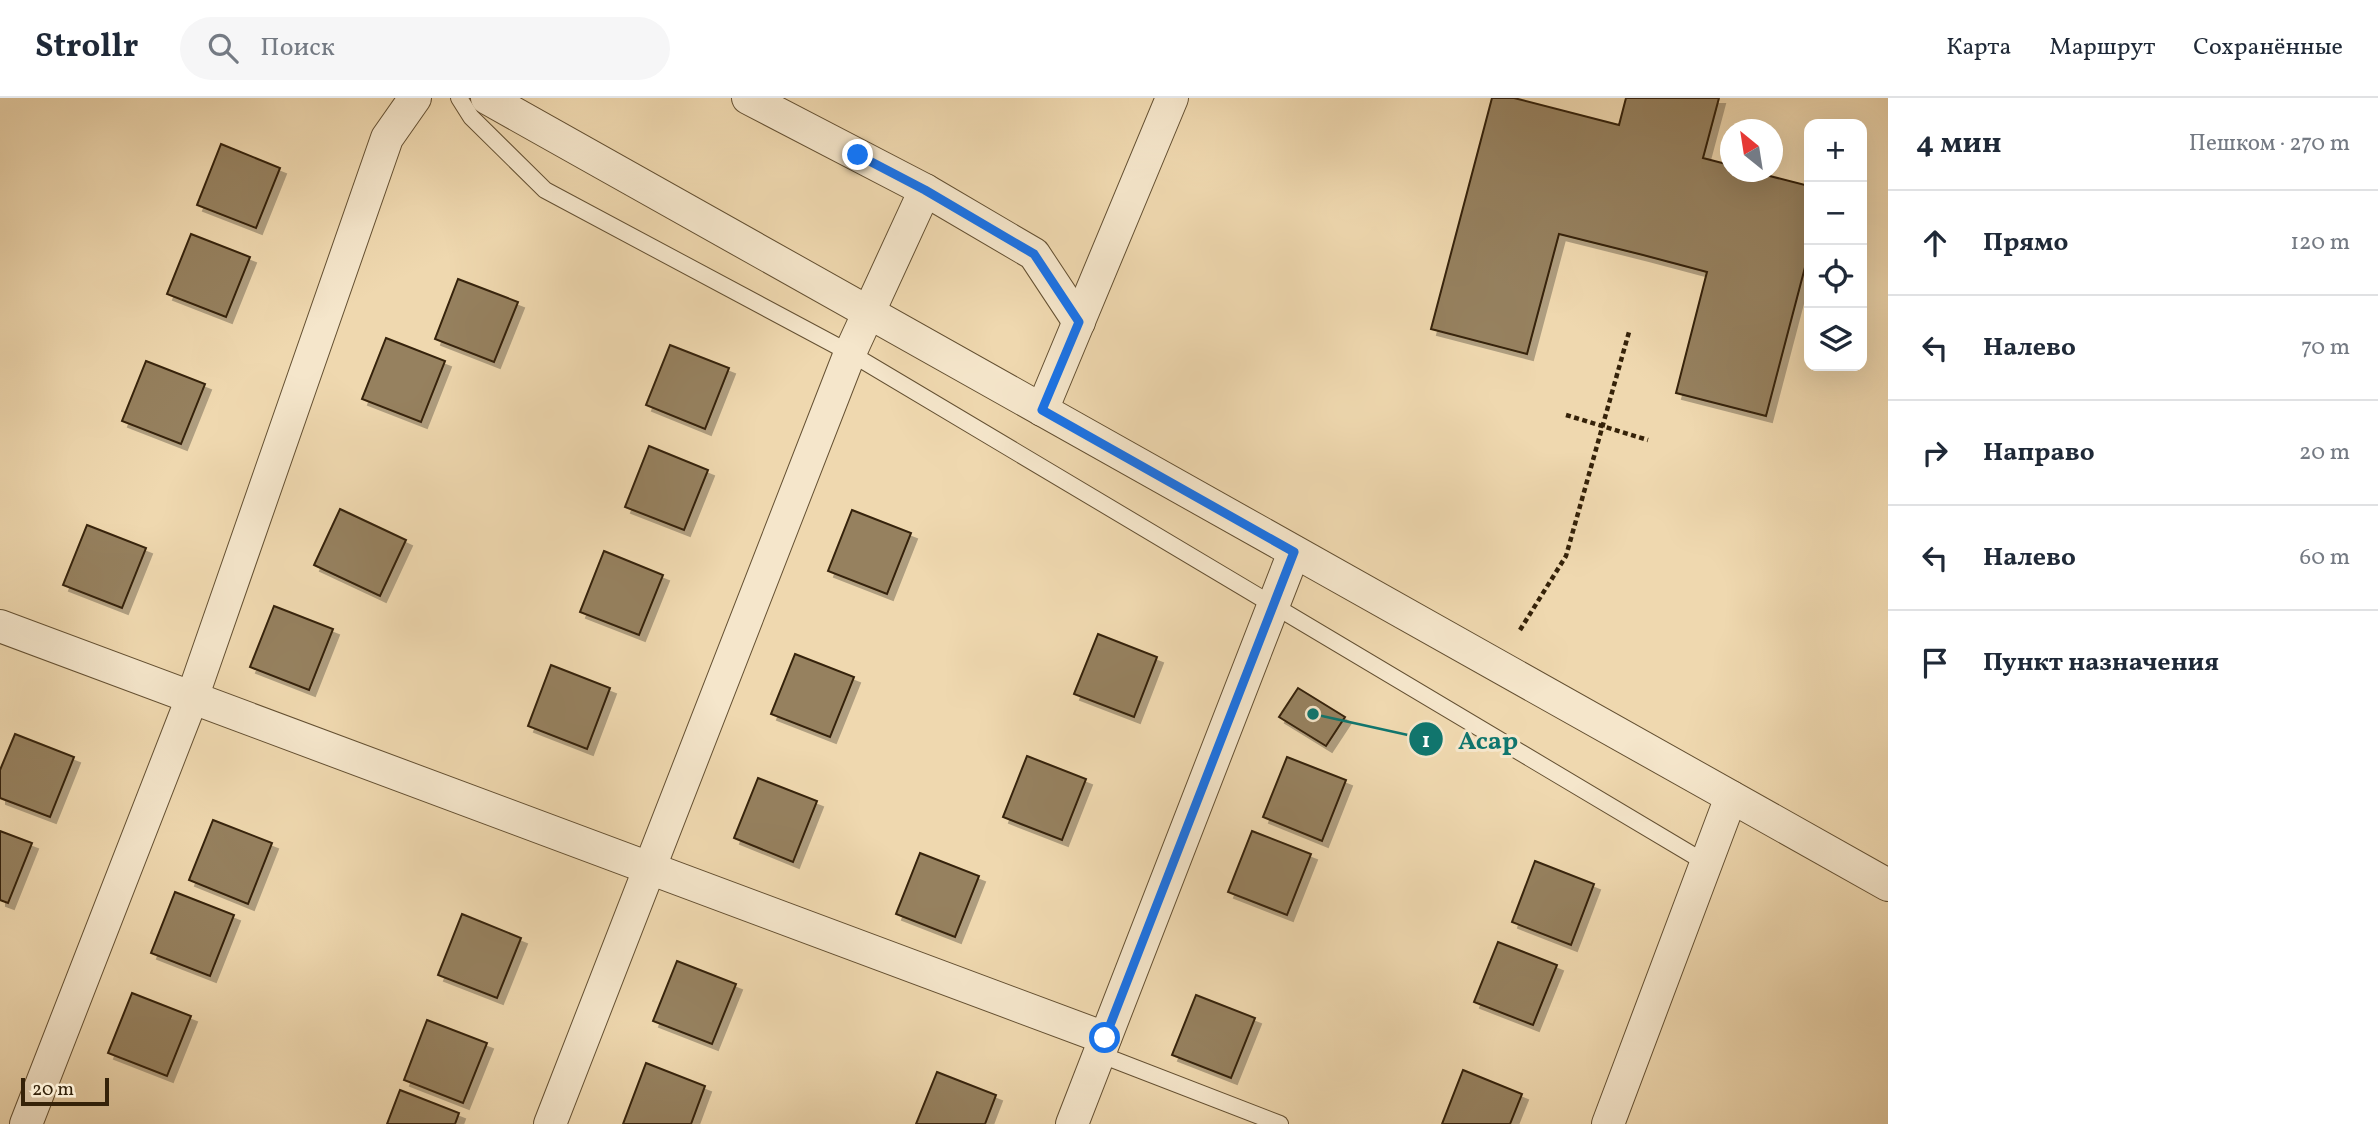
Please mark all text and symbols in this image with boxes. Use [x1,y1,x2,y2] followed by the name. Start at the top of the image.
[180,17,670,80] search box
[35,25,138,71] text: Strollr
[204,29,242,67] icon: search
[260,30,335,66] text: Поиск
[1946,31,2011,65] text: Карта
[2049,31,2155,65] text: Маршрут
[2193,31,2343,65] text: Сохранённые
[1720,119,1783,182] north arrow
[1804,119,1867,371] map controls
[1804,119,1867,182] button: +
[1916,123,2001,165] text: 4 мин
[2189,128,2350,160] text: Пешком · 270 m
[842,139,873,170] route end
[1804,182,1867,245] button: −
[1916,224,1954,262] icon: ahead
[1983,225,2068,261] text: Прямо
[2290,227,2350,259] text: 120 m
[1804,245,1867,308] button: locate
[1804,308,1867,371] button: layers
[1916,329,1954,367] icon: left
[1983,330,2076,366] text: Налево
[2301,332,2350,364] text: 70 m
[1916,434,1954,472] icon: right
[1983,435,2095,471] text: Направо
[2299,437,2350,469] text: 20 m
[1916,539,1954,577] icon: left
[1983,540,2076,576] text: Налево
[2300,542,2350,574] text: 60 m
[1916,644,1954,682] icon: arrive
[1983,645,2219,681] text: Пункт назначения
[1409,716,1532,763] callout: Асар
[1458,724,1518,760] text: Асар
[1422,727,1430,756] text: 1
[1089,1022,1120,1053] route start
[21,1075,108,1107] scale bar
[32,1077,74,1103] text: 20 m

